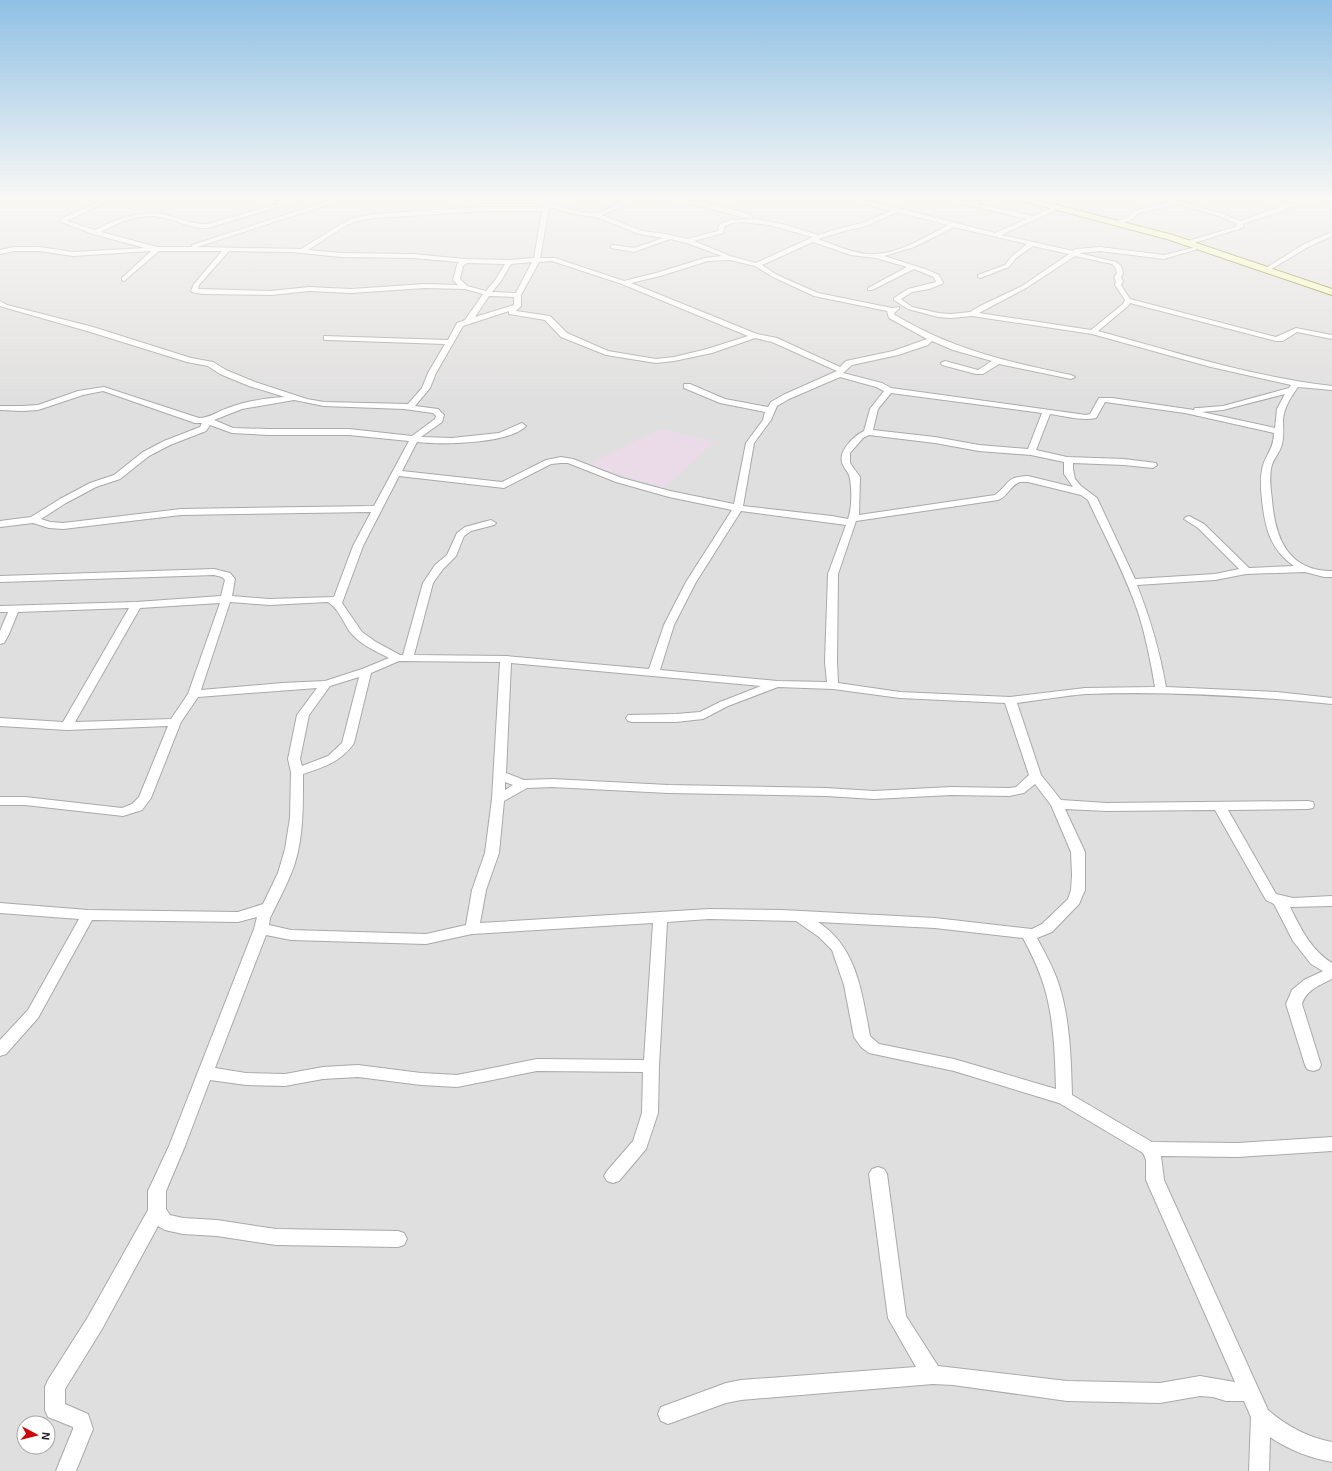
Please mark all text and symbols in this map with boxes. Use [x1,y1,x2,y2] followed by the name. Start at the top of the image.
[16,1415,56,1455] north arrow
[39,1432,53,1441] text: N

